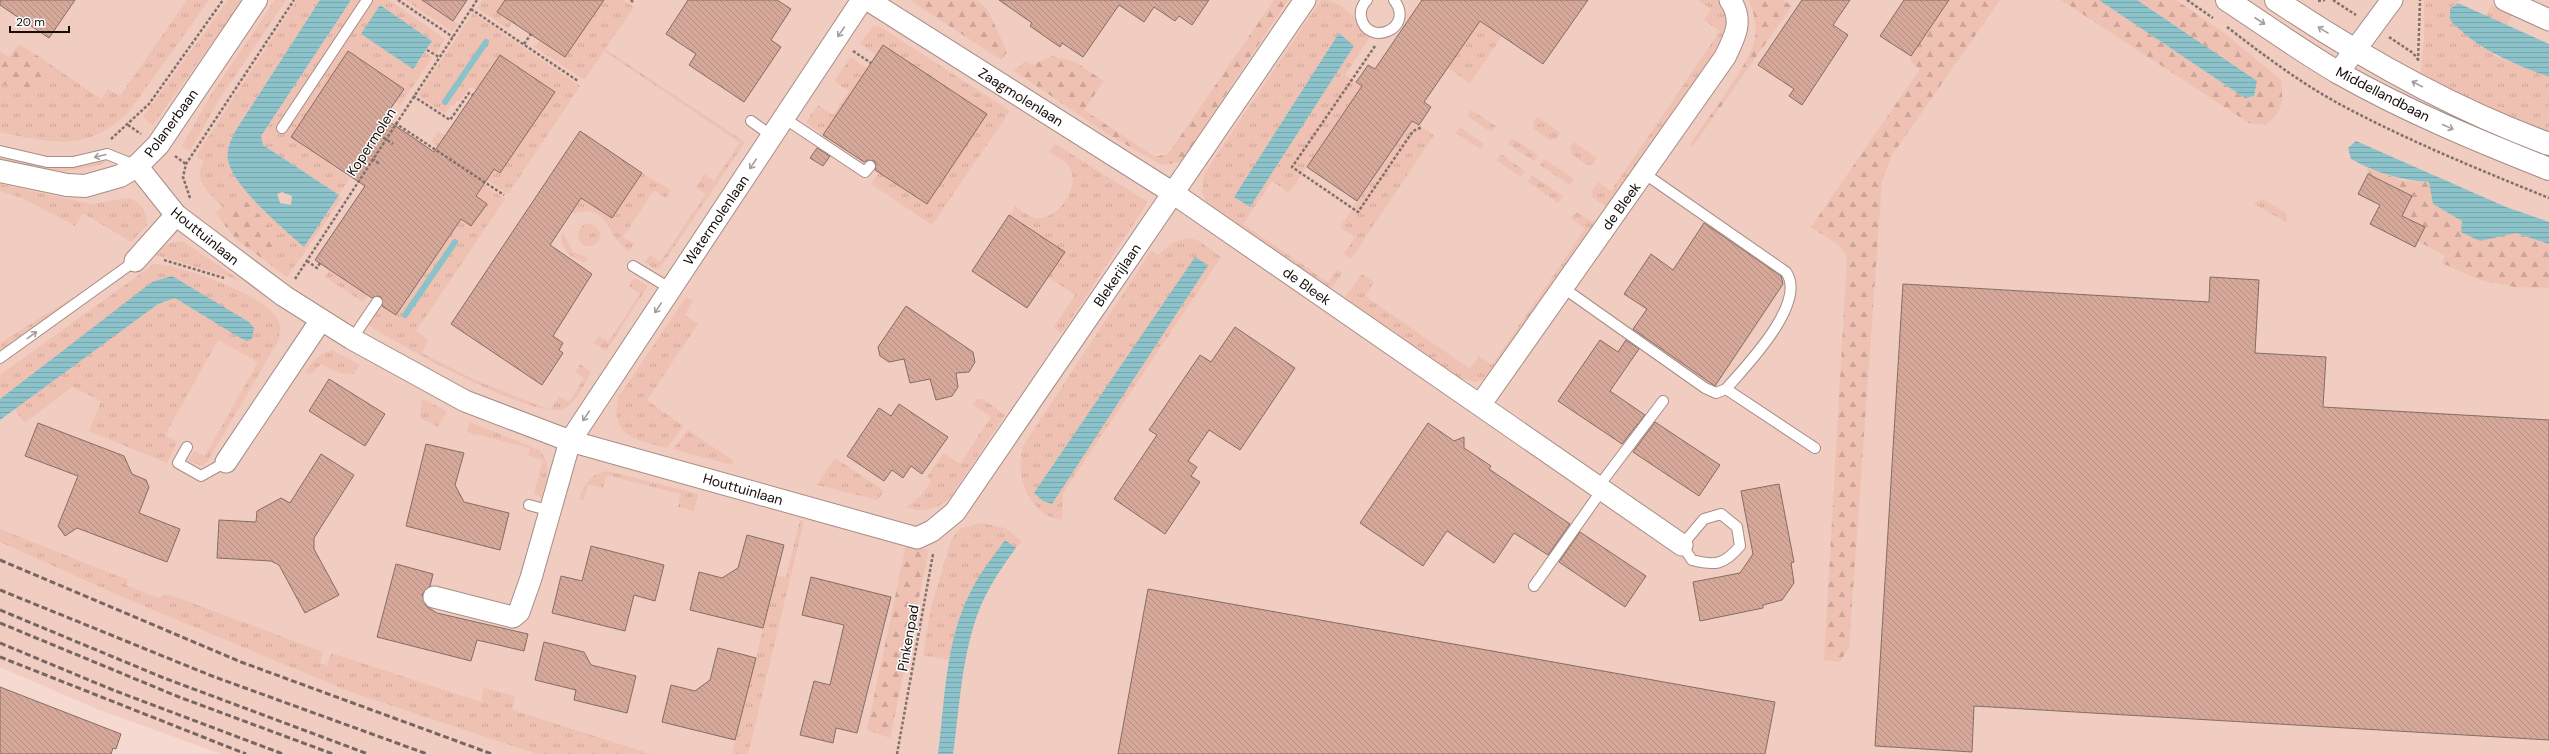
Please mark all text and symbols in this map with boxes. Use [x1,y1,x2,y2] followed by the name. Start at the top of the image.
[10,8,69,34] scale bar
[16,14,45,30] text: 20 m
[2254,17,2265,25] one-way arrow
[2317,26,2329,34] one-way arrow
[837,27,845,38] one-way arrow
[2333,63,2433,125] street label: Middellandbaan
[975,64,1067,130] street label: Zaagmolenlaan
[2412,80,2424,88] one-way arrow
[140,85,202,161] street label: Polanerbaan
[342,104,400,180] street label: Kopermolen
[2442,124,2454,132] one-way arrow
[94,153,107,160] one-way arrow
[749,158,757,170] one-way arrow
[679,171,753,269] street label: Watermolenlaan
[1598,178,1644,234] street label: de Bleek
[167,203,243,269] street label: Houttuinlaan
[1089,240,1145,310] street label: Blekerijlaan
[1279,263,1335,309] street label: de Bleek
[654,302,663,313] one-way arrow
[26,331,37,340] one-way arrow
[582,410,590,422] one-way arrow
[701,469,785,509] street label: Houttuinlaan
[893,603,923,673] street label: Pinkenpad

